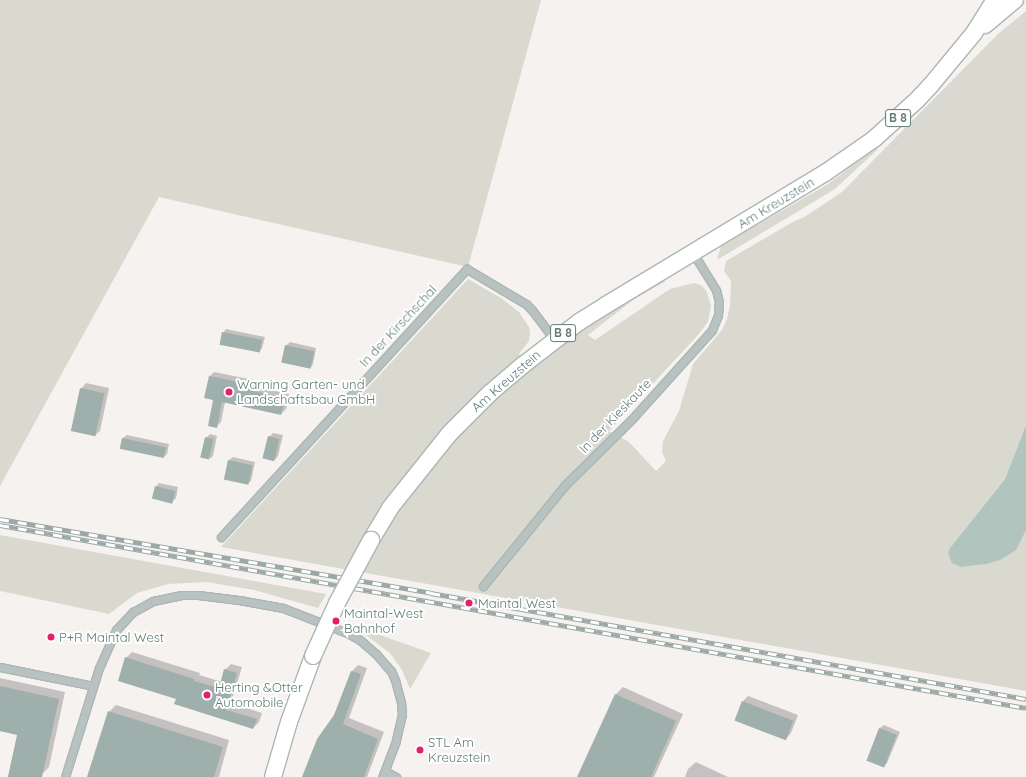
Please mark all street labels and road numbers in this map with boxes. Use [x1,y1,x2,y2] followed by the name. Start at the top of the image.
[885,108,911,128] road number: B 8
[735,174,817,232] street label: Am Kreuzstein
[356,282,440,370] street label: In der Kirschschal
[550,323,576,343] road number: B 8
[468,347,544,415] street label: Am Kreuzstein
[576,376,654,456] street label: In der Kieskaute

